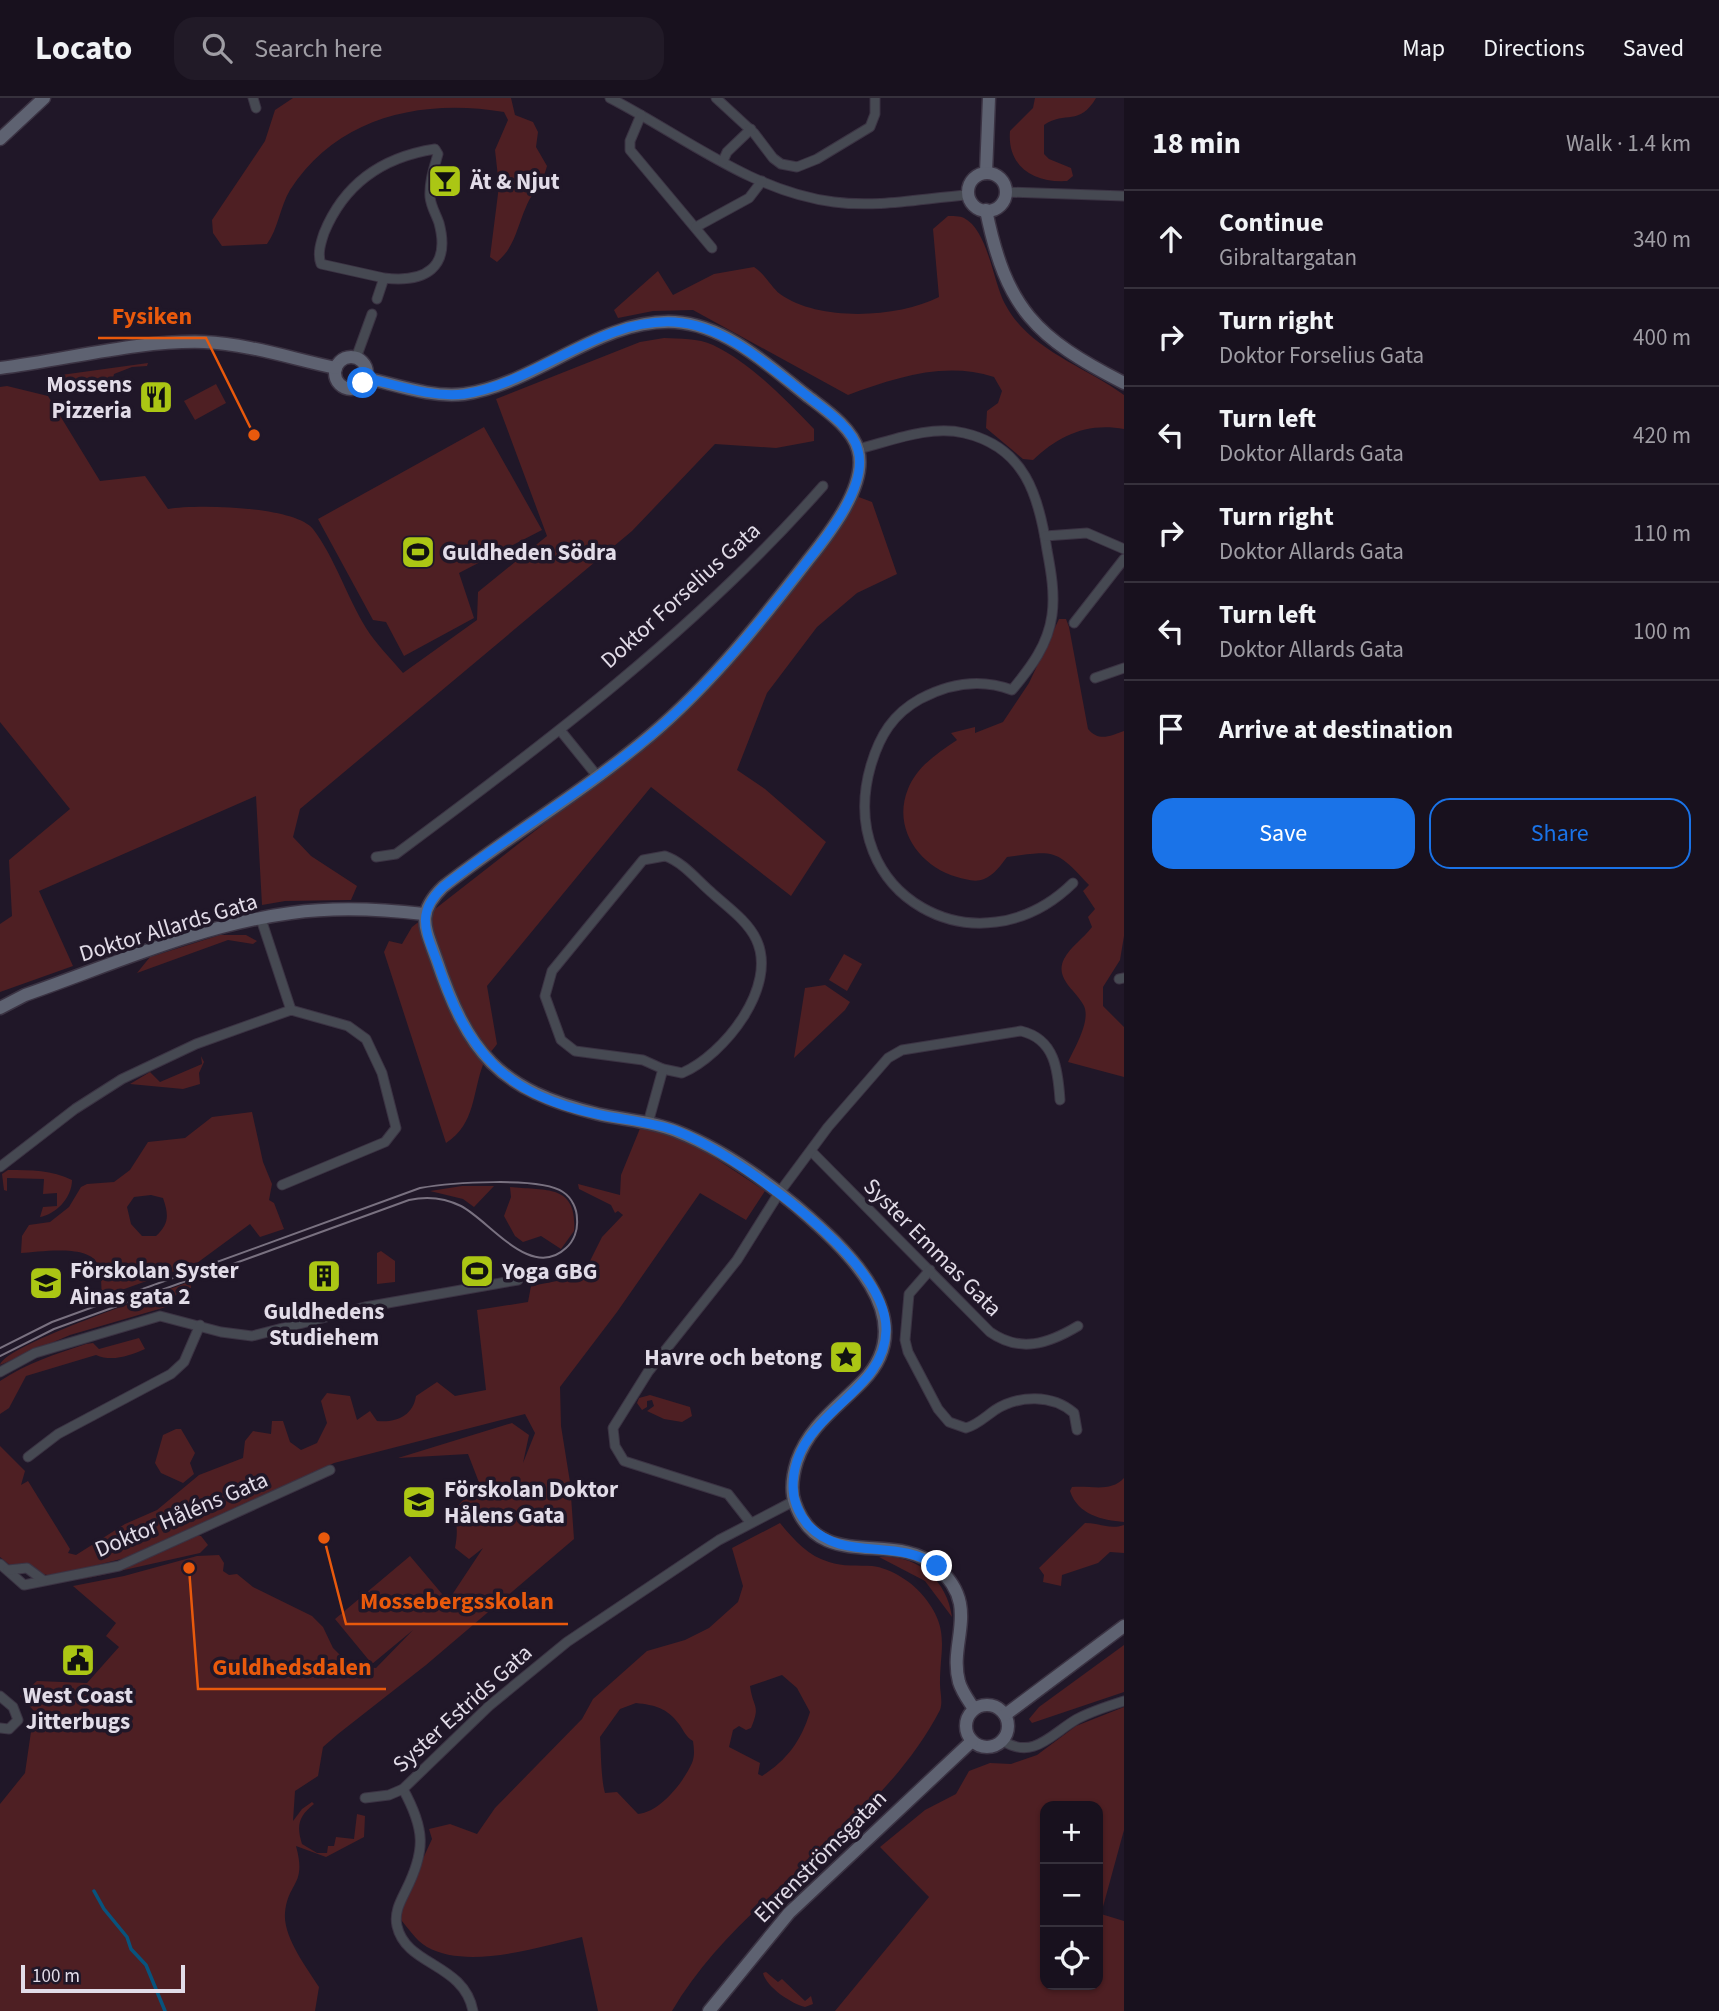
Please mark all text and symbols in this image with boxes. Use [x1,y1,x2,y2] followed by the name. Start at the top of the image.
[174,17,664,80] search box
[35,25,132,72] text: Locato
[198,29,236,67] icon: search
[254,30,382,67] text: Search here
[1402,31,1445,66] text: Map
[1483,31,1585,66] text: Directions
[1623,31,1684,66] text: Saved
[1152,122,1241,165] text: 18 min
[1566,127,1691,160] text: Walk · 1.4 km
[426,162,464,200] bar icon: Ät & Njut
[469,165,560,198] place label: Ät & Njut
[1219,204,1324,241] text: Continue
[1152,220,1190,258] icon: ahead
[1633,223,1691,256] text: 340 m
[1219,241,1357,274] text: Gibraltargatan
[98,293,206,338] callout: Fysiken
[112,299,192,334] text: Fysiken
[1219,302,1334,339] text: Turn right
[1152,318,1190,356] icon: right
[1633,321,1691,354] text: 400 m
[1219,339,1424,372] text: Doktor Forselius Gata
[347,367,378,398] route start
[46,368,132,427] place label: Mossens Pizzeria
[137,378,175,416] restaurant icon: Mossens Pizzeria
[1219,400,1316,437] text: Turn left
[1152,416,1190,454] icon: left
[1633,419,1691,452] text: 420 m
[1219,437,1404,470] text: Doktor Allards Gata
[1219,498,1334,535] text: Turn right
[593,514,768,676] street label: Doktor Forselius Gata
[1152,514,1190,552] icon: right
[1633,517,1691,550] text: 110 m
[399,533,437,571] sports icon: Guldheden Södra
[1219,535,1404,568] text: Doktor Allards Gata
[442,536,617,569] place label: Guldheden Södra
[1219,596,1316,633] text: Turn left
[1152,612,1190,650] icon: left
[1633,615,1691,648] text: 100 m
[1219,633,1404,666] text: Doktor Allards Gata
[1152,710,1190,748] icon: arrive
[1219,711,1453,748] text: Arrive at destination
[1152,798,1415,869] button: Save
[1429,798,1691,869] button: Share
[75,885,261,970] street label: Doktor Allards Gata
[856,1171,1009,1324] street label: Syster Emmas Gata
[458,1252,496,1290] sports icon: Yoga GBG
[69,1254,240,1313] place label: Förskolan Syster Ainas gata 2
[501,1255,597,1288] place label: Yoga GBG
[305,1257,343,1295] building icon: Guldhedens Studiehem
[27,1264,65,1302] school or university icon: Förskolan Syster Ainas gata 2
[264,1295,384,1354] place label: Guldhedens Studiehem
[827,1338,865,1376] place icon: Havre och betong
[644,1341,822,1374] place label: Havre och betong
[90,1463,273,1566] street label: Doktor Håléns Gata
[444,1473,619,1532] place label: Förskolan Doktor Hålens Gata
[400,1483,438,1521] school or university icon: Förskolan Doktor Hålens Gata
[921,1550,952,1581] route end
[346,1579,568,1624] callout: Mossebergsskolan
[360,1584,554,1619] text: Mossebergsskolan
[385,1637,539,1780] street label: Syster Estrids Gata
[59,1641,97,1679] public building icon: West Coast Jitterbugs
[198,1644,386,1689] callout: Guldhedsdalen
[212,1650,372,1685] text: Guldhedsdalen
[23,1679,133,1738] place label: West Coast Jitterbugs
[746,1782,894,1930] street label: Ehrenströmsgatan
[1040,1801,1103,1990] map controls
[1040,1801,1103,1864] button: +
[1040,1864,1103,1927] button: −
[1040,1927,1103,1990] button: locate
[21,1962,186,1994] scale bar
[32,1963,80,1990] text: 100 m

